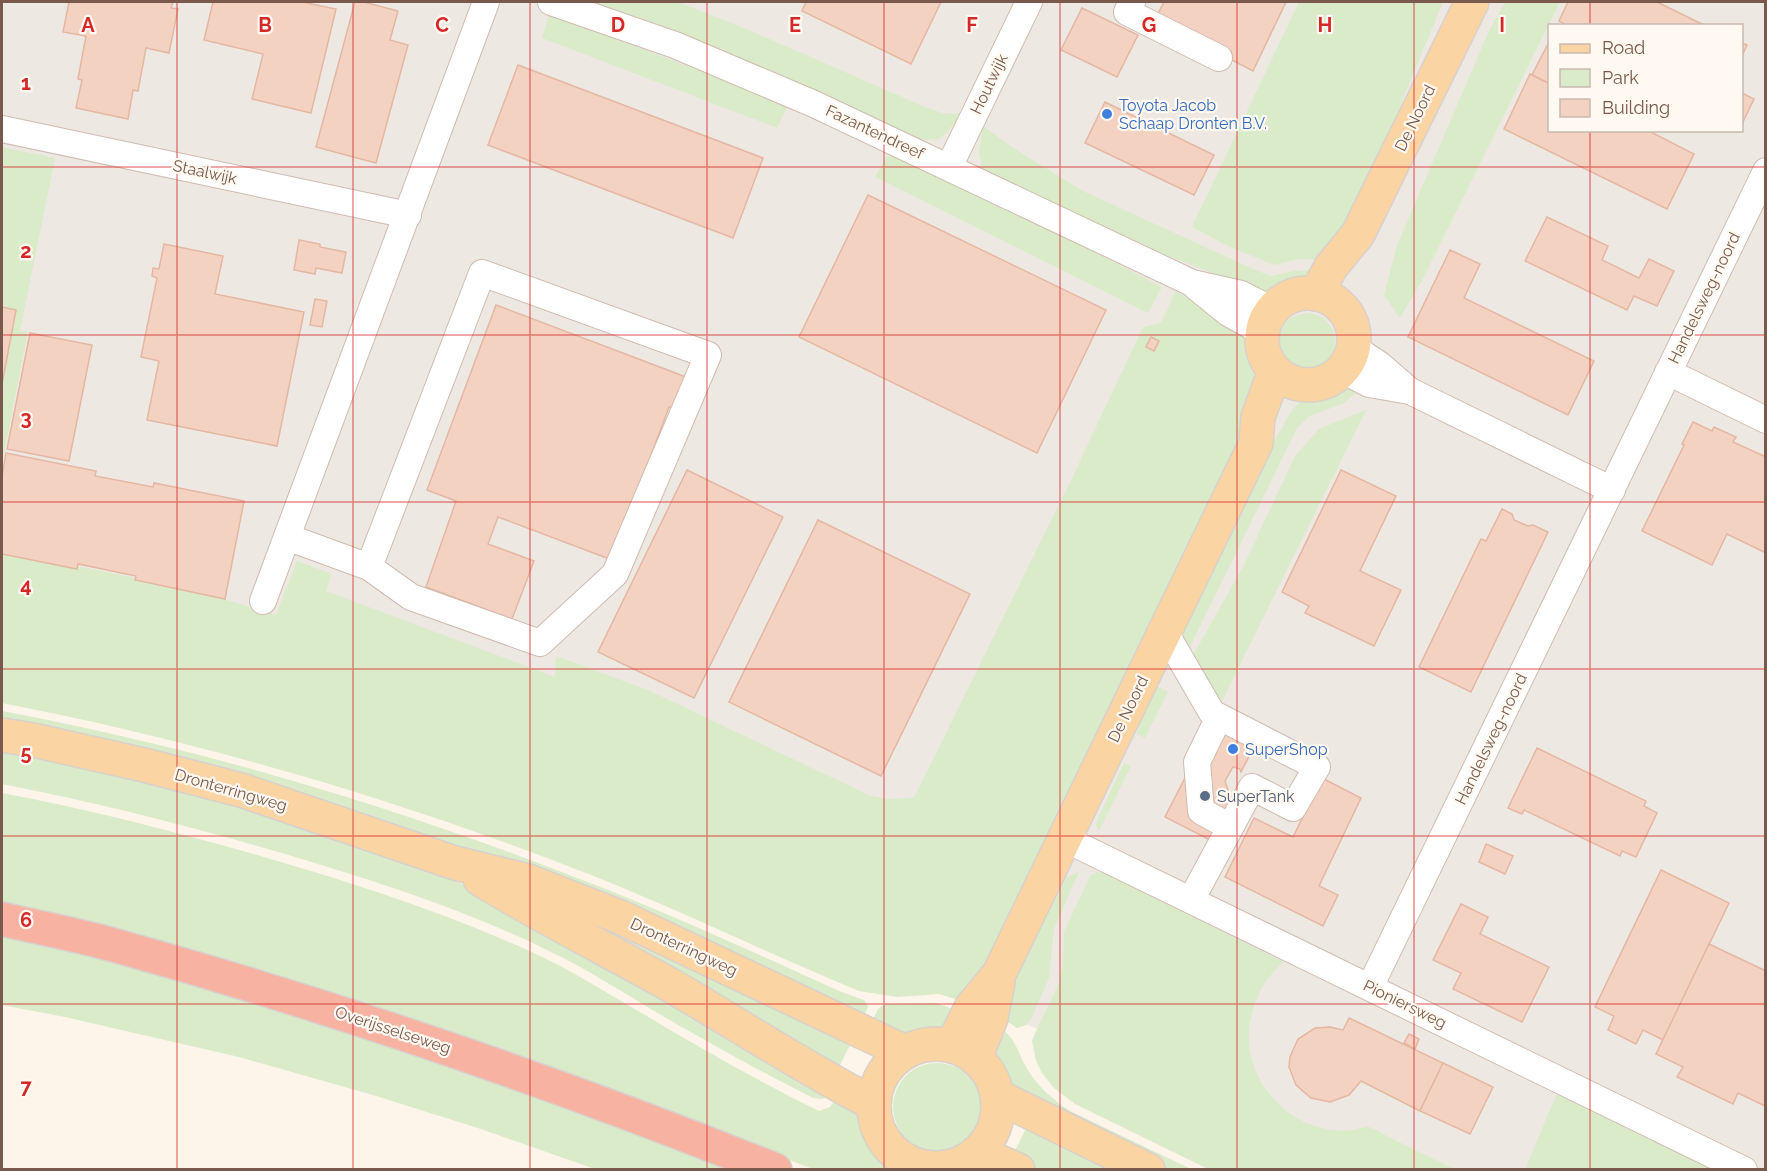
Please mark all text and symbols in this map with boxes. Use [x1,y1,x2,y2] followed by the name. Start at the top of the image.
[81,13,95,37] text: A
[258,13,272,37] text: B
[435,13,449,37] text: C
[611,13,625,37] text: D
[789,13,801,37] text: E
[966,13,978,37] text: F
[1142,13,1156,37] text: G
[1318,13,1332,37] text: H
[1499,13,1505,37] text: I
[1548,24,1743,132] legend
[1602,37,1645,58] text: Road
[966,50,1012,117] street label: Houtwijk
[1602,67,1639,88] text: Park
[21,71,31,95] text: 1
[1391,82,1439,154] street label: De Noord
[1119,96,1267,133] place label: Toyota Jacob Schaap Dronten B.V.
[1602,97,1670,118] text: Building
[823,101,928,163] street label: Fazantendreef
[1100,107,1114,121] marker: Toyota Jacob Schaap Dronten B.V.
[171,156,239,188] street label: Staalwijk
[1664,229,1744,367] street label: Handelsweg-noord
[20,239,32,263] text: 2
[20,406,32,430] text: 3
[20,573,32,597] text: 4
[1451,670,1531,808] street label: Handelsweg-noord
[1104,673,1152,745] street label: De Noord
[1245,740,1328,759] place label: SuperShop
[20,741,32,765] text: 5
[1226,742,1240,756] marker: SuperShop
[173,765,289,815] street label: Dronterringweg
[1217,787,1295,806] place label: SuperTank
[1198,789,1212,803] marker: SuperTank
[20,908,32,932] text: 6
[627,914,741,980] street label: Dronterringweg
[1360,976,1450,1032] street label: Pioniersweg
[333,1002,453,1058] street label: Overijsselseweg
[20,1075,32,1099] text: 7

